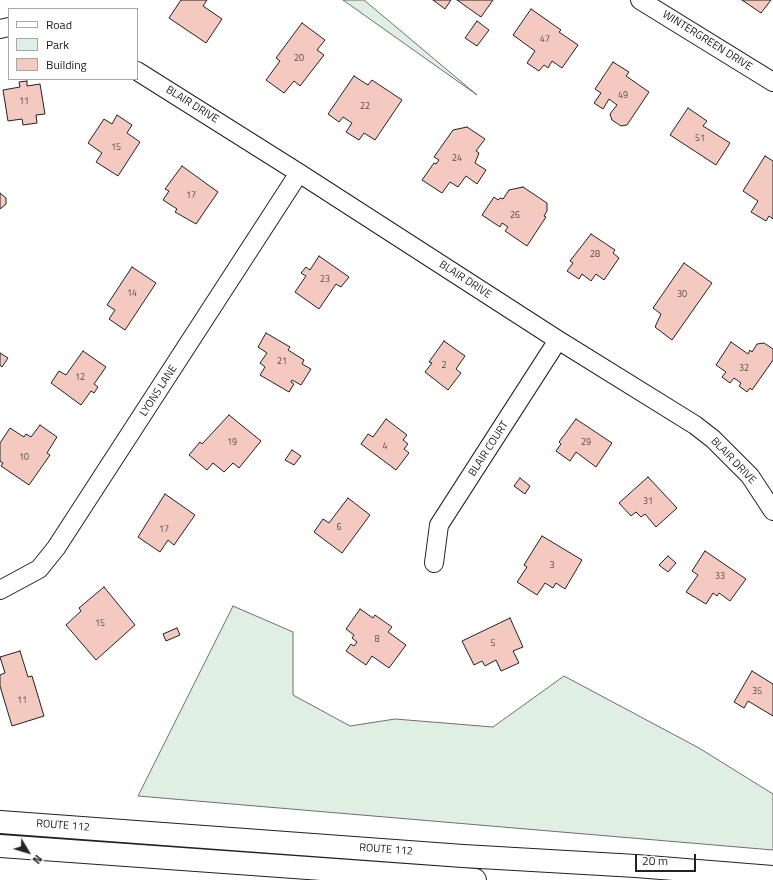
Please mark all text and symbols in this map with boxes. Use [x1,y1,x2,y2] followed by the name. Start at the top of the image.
[8,8,138,80] legend
[660,8,754,74] street label: WINTERGREEN DRIVE
[46,15,72,34] text: Road
[46,35,69,54] text: Park
[540,35,550,45] house number: 47
[294,54,304,64] house number: 20
[46,55,87,74] text: Building
[163,84,221,126] street label: BLAIR DRIVE
[618,91,628,101] house number: 49
[19,97,29,107] house number: 11
[360,102,370,112] house number: 22
[695,134,705,144] house number: 51
[111,143,121,153] house number: 15
[452,154,462,164] house number: 24
[186,191,196,201] house number: 17
[510,211,520,221] house number: 26
[590,250,600,260] house number: 28
[436,258,494,302] street label: BLAIR DRIVE
[320,275,330,285] house number: 23
[127,289,137,299] house number: 14
[677,290,687,300] house number: 30
[277,357,287,367] house number: 21
[441,361,447,371] house number: 2
[138,363,180,419] street label: LYONS LANE
[739,364,749,374] house number: 32
[75,373,85,383] house number: 12
[466,419,512,479] street label: BLAIR COURT
[708,435,758,487] street label: BLAIR DRIVE
[227,438,237,448] house number: 19
[581,438,591,448] house number: 29
[382,442,388,452] house number: 4
[19,453,29,463] house number: 10
[643,497,653,507] house number: 31
[336,523,342,533] house number: 6
[159,525,169,535] house number: 17
[549,561,555,571] house number: 3
[715,572,725,582] house number: 33
[95,619,105,629] house number: 15
[374,635,380,645] house number: 8
[490,639,496,649] house number: 5
[752,687,762,697] house number: 35
[17,696,27,706] house number: 11
[36,818,90,834] street label: ROUTE 112
[8,832,48,872] north arrow
[359,842,413,858] street label: ROUTE 112
[637,846,698,872] scale bar
[29,851,46,867] text: N
[642,851,668,870] text: 20 m

